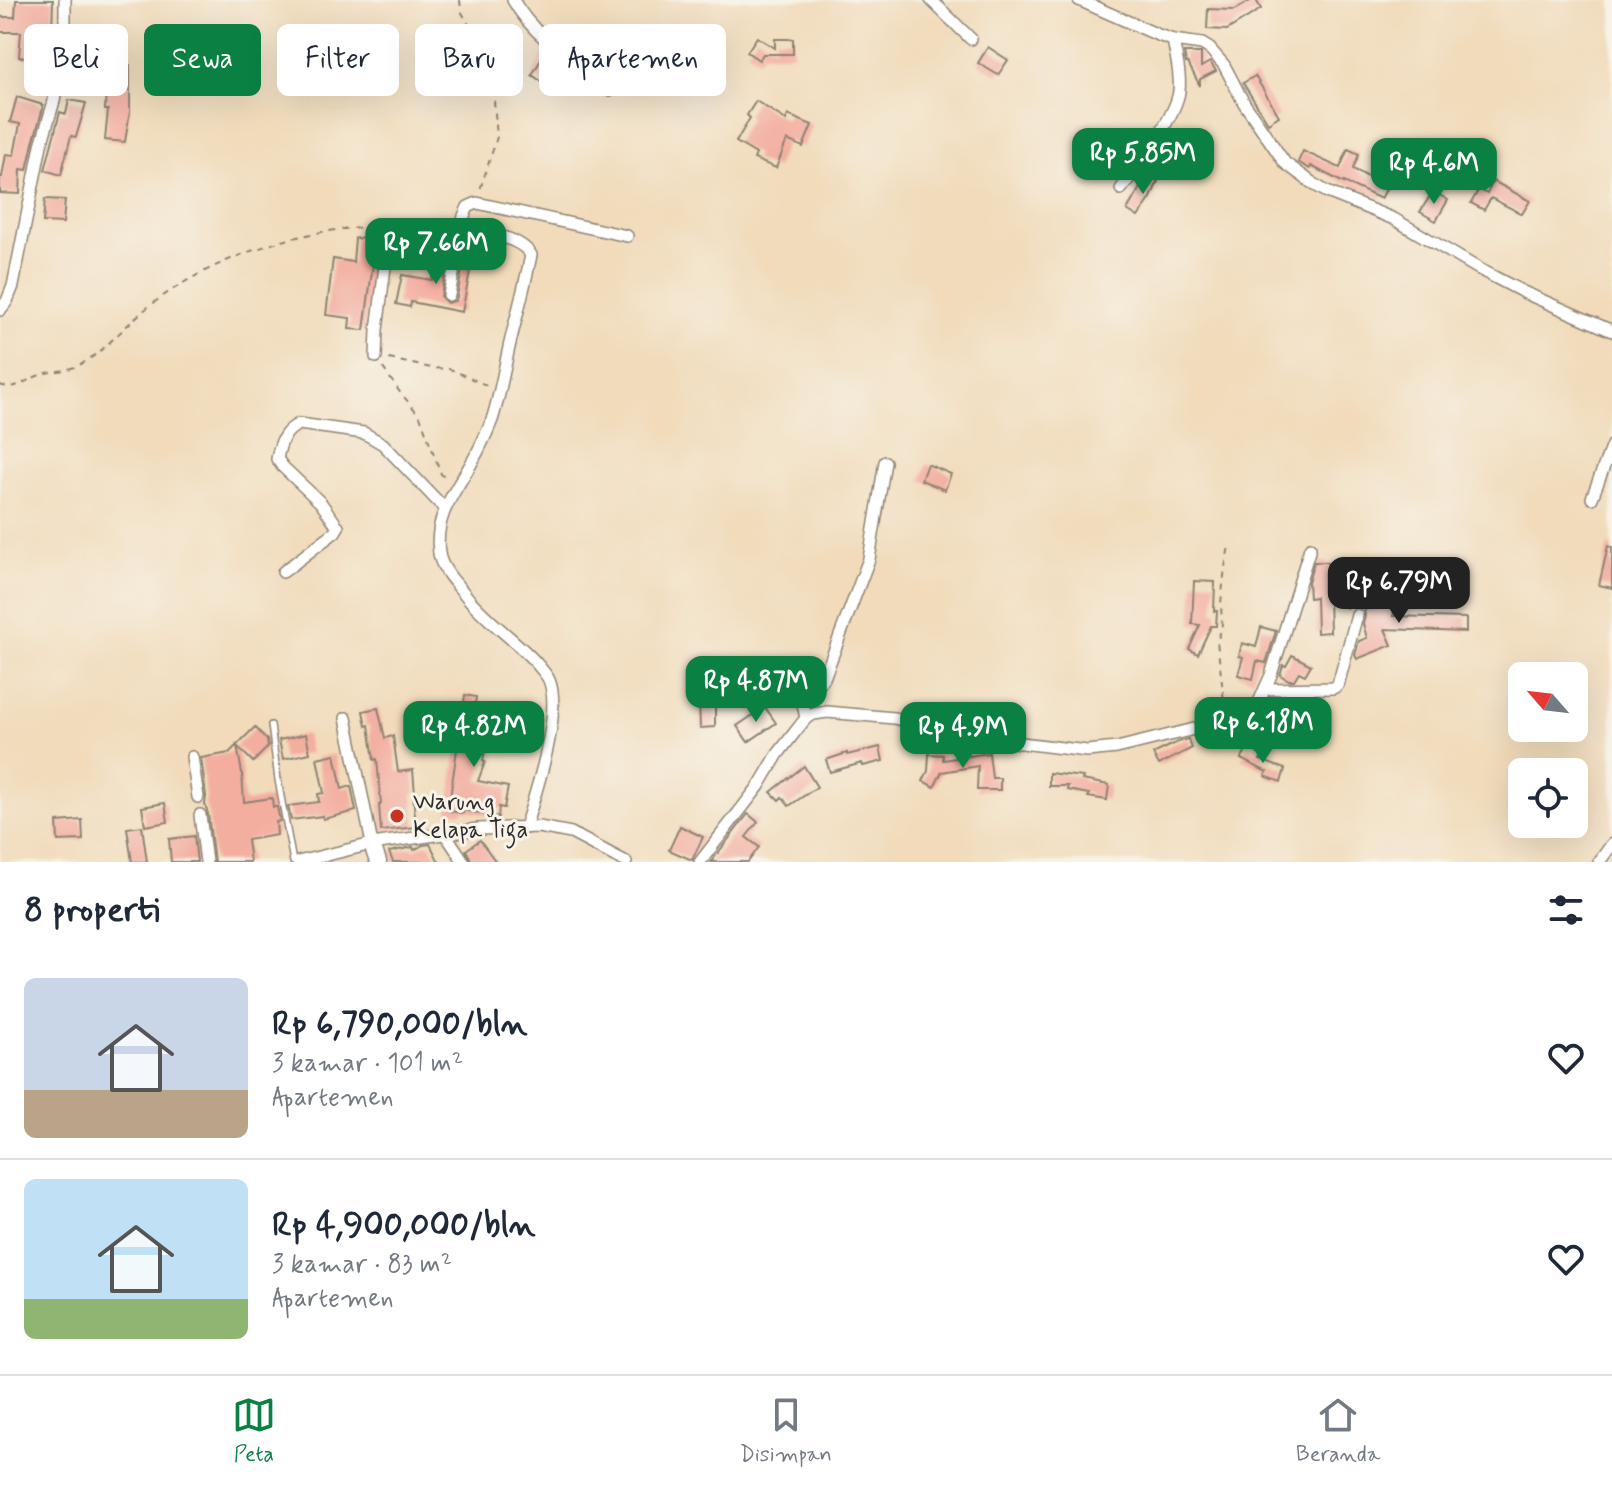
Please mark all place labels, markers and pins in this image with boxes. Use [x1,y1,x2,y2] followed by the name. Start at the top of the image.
[1060,128,1226,196] pin: Rp 5.85M
[1360,138,1508,206] pin: Rp 4.6M
[353,218,519,286] pin: Rp 7.66M
[1316,557,1482,625] pin: Rp 6.79M
[673,656,839,724] pin: Rp 4.87M
[1180,697,1346,765] pin: Rp 6.18M
[391,701,557,769] pin: Rp 4.82M
[889,702,1037,770] pin: Rp 4.9M
[413,787,528,849] place label: Warung Kelapa Tiga
[388,807,406,825] marker: Warung Kelapa Tiga

